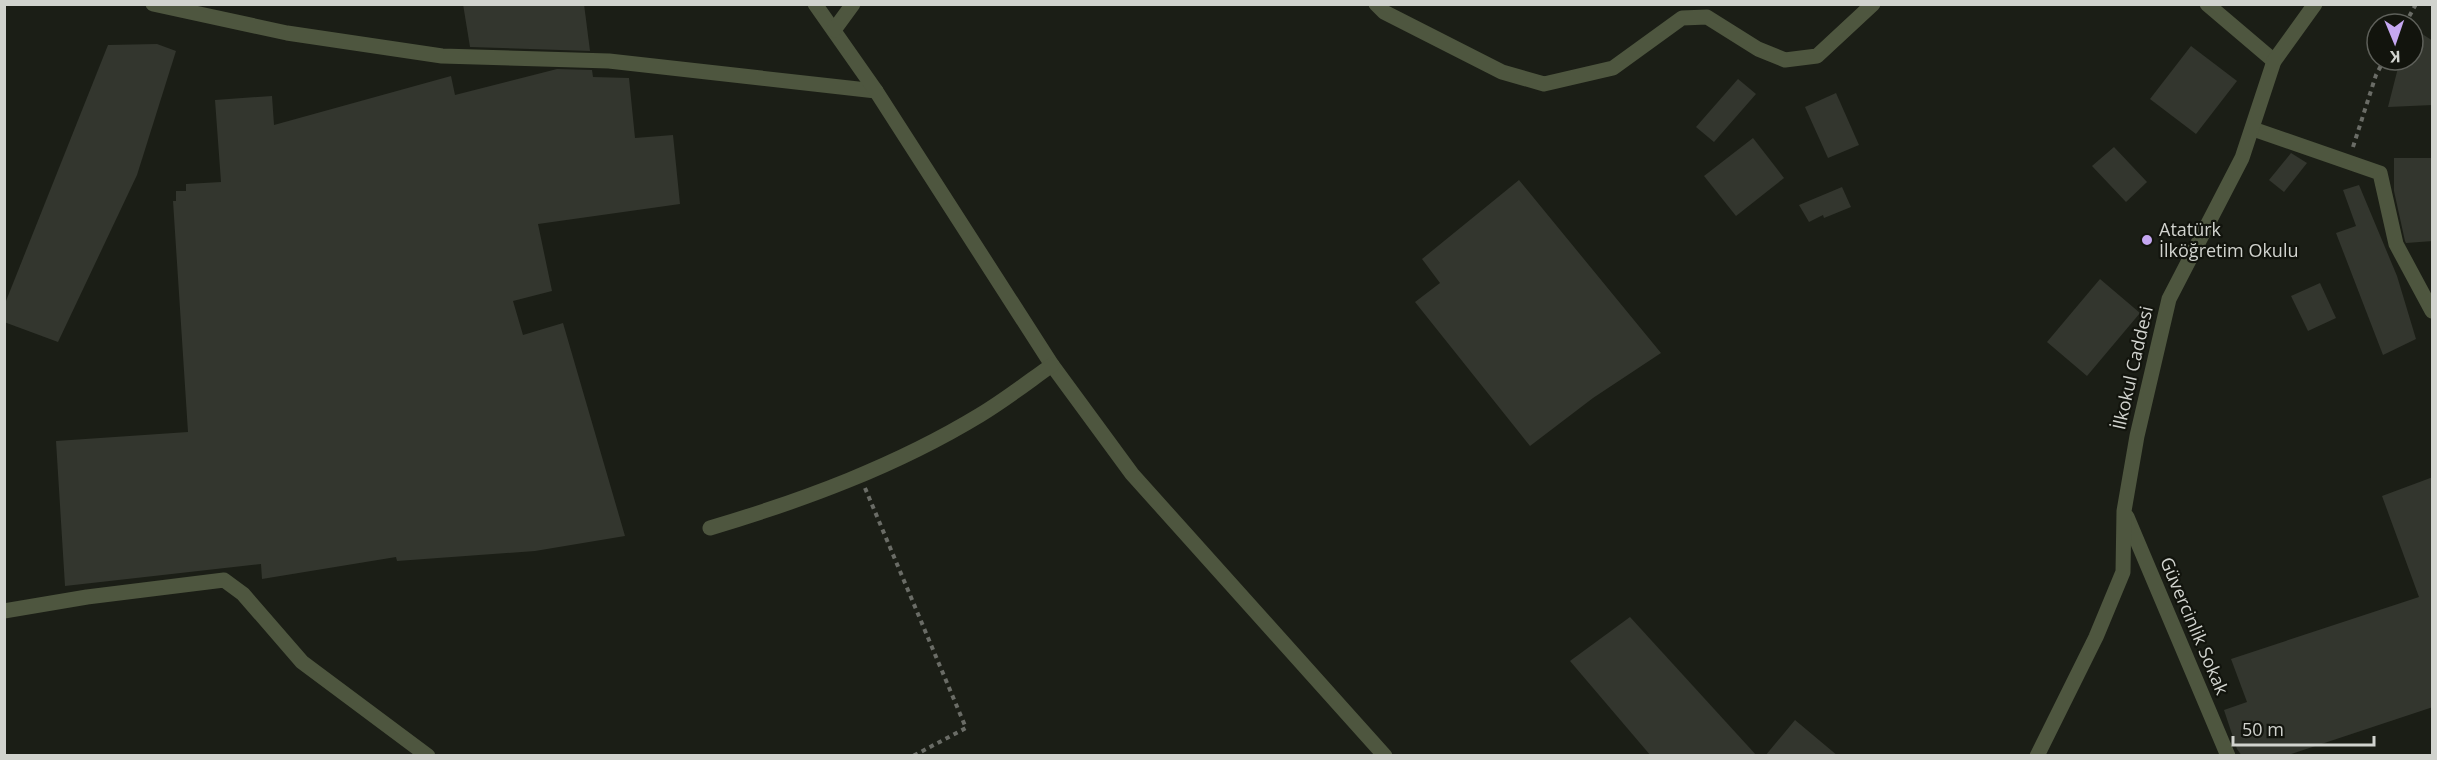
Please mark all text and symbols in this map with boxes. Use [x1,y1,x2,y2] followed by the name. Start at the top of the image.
[2365,12,2425,72] north arrow
[2389,46,2401,68] text: K
[2159,217,2298,262] place label: Atatürk İlköğretim Okulu
[2140,233,2154,247] marker: Atatürk İlköğretim Okulu
[2106,304,2158,432] street label: İlkokul Caddesi
[2155,553,2235,699] street label: Güvercinlik Sokak
[2233,709,2374,747] scale bar
[2242,717,2284,741] text: 50 m

